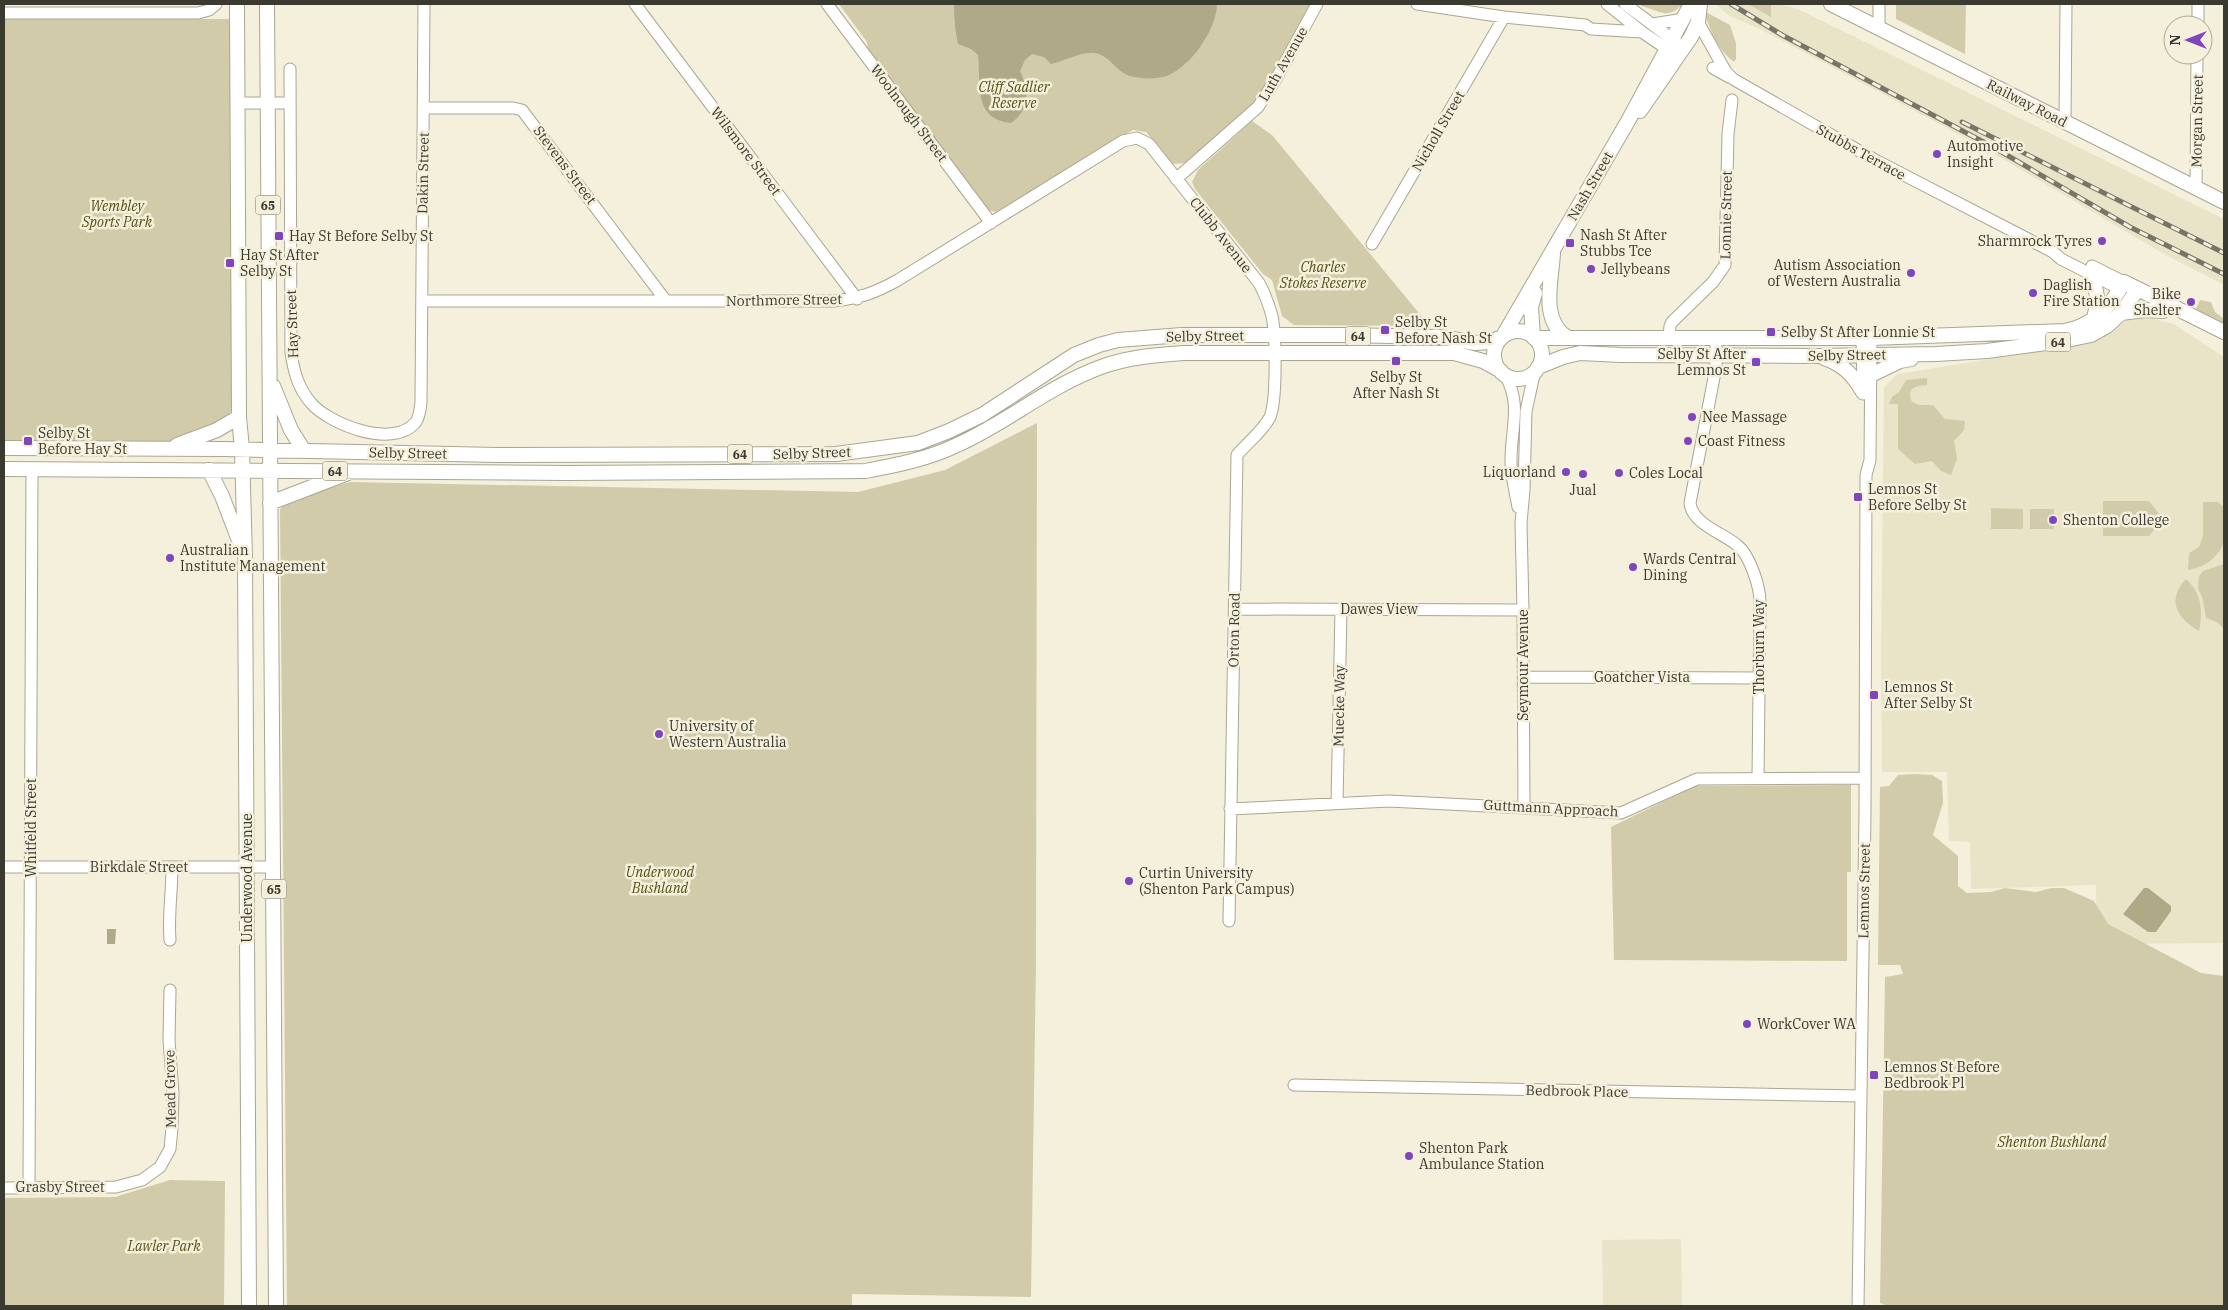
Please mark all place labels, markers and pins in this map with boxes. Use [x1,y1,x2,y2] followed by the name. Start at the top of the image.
[1947,137,2023,171] place label: Automotive Insight
[1931,148,1943,160] marker: Automotive Insight
[1580,226,1668,260] place label: Nash St After Stubbs Tce
[289,227,433,245] place label: Hay St Before Selby St
[273,230,285,242] marker: Hay St Before Selby St
[1978,232,2092,250] place label: Sharmrock Tyres
[2096,235,2108,247] marker: Sharmrock Tyres
[1564,237,1576,249] marker: Nash St After Stubbs Tce
[240,246,320,280] place label: Hay St After Selby St
[1767,256,1901,290] place label: Autism Association of Western Australia
[224,257,236,269] marker: Hay St After Selby St
[1601,260,1670,278] place label: Jellybeans
[1585,263,1597,275] marker: Jellybeans
[1905,267,1917,279] marker: Autism Association of Western Australia
[2043,276,2120,310] place label: Daglish Fire Station
[2134,285,2182,319] place label: Bike Shelter
[2027,287,2039,299] marker: Daglish Fire Station
[2185,296,2197,308] marker: Bike Shelter
[1395,313,1492,347] place label: Selby St Before Nash St
[1781,323,1935,341] place label: Selby St After Lonnie St
[1379,324,1391,336] marker: Selby St Before Nash St
[1765,326,1777,338] marker: Selby St After Lonnie St
[1658,345,1747,379] place label: Selby St After Lemnos St
[1390,355,1402,367] marker: Selby St After Nash St
[1750,356,1762,368] marker: Selby St After Lemnos St
[1353,368,1439,402] place label: Selby St After Nash St
[1702,408,1787,426] place label: Nee Massage
[1686,411,1698,423] marker: Nee Massage
[38,424,127,458] place label: Selby St Before Hay St
[1698,432,1786,450] place label: Coast Fitness
[22,435,34,447] marker: Selby St Before Hay St
[1682,435,1694,447] marker: Coast Fitness
[1483,463,1556,481] place label: Liquorland
[1629,464,1703,482] place label: Coles Local
[1560,466,1572,478] marker: Liquorland
[1613,467,1625,479] marker: Coles Local
[1577,468,1589,480] marker: Jual
[1868,480,1967,514] place label: Lemnos St Before Selby St
[1570,481,1596,499] place label: Jual
[1852,491,1864,503] marker: Lemnos St Before Selby St
[2063,511,2169,529] place label: Shenton College
[2047,514,2059,526] marker: Shenton College
[180,541,325,575] place label: Australian Institute Management
[1643,550,1737,584] place label: Wards Central Dining
[164,552,176,564] marker: Australian Institute Management
[1627,561,1639,573] marker: Wards Central Dining
[1884,678,1973,712] place label: Lemnos St After Selby St
[1868,689,1880,701] marker: Lemnos St After Selby St
[669,717,787,751] place label: University of Western Australia
[653,728,665,740] marker: University of Western Australia
[1139,864,1294,898] place label: Curtin University (Shenton Park Campus)
[1123,875,1135,887] marker: Curtin University (Shenton Park Campus)
[1757,1015,1856,1033] place label: WorkCover WA
[1741,1018,1753,1030] marker: WorkCover WA
[1884,1058,2000,1092] place label: Lemnos St Before Bedbrook Pl
[1868,1069,1880,1081] marker: Lemnos St Before Bedbrook Pl
[1419,1139,1545,1173] place label: Shenton Park Ambulance Station
[1403,1150,1415,1162] marker: Shenton Park Ambulance Station

